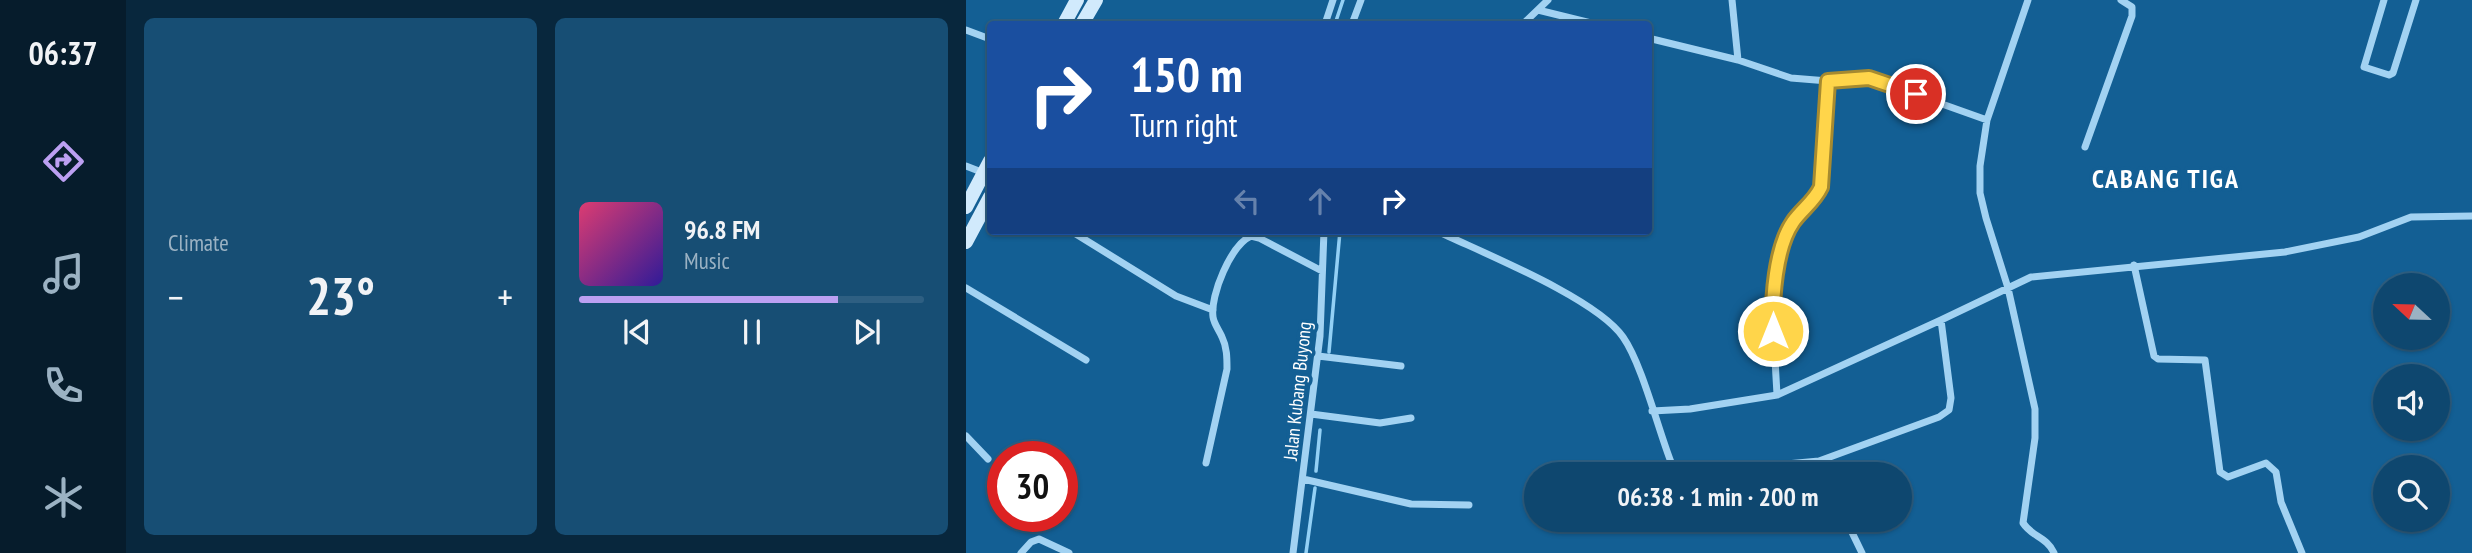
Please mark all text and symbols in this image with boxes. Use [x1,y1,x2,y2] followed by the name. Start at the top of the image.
[28,32,98,74] text: 06:37
[1130,42,1243,106] text: 150 m
[1015,49,1106,140] icon: right
[1886,64,1946,124] pin
[1897,75,1935,113] icon: arrive
[1130,104,1238,146] text: Turn right
[39,137,88,186] icon: directions
[2092,162,2240,195] district label: CABANG TIGA
[1228,182,1266,220] icon: left
[1301,182,1339,220] icon: ahead
[1374,182,1412,220] icon: right
[684,213,760,246] text: 96.8 FM
[168,228,229,257] text: Climate
[684,246,730,275] text: Music
[39,249,88,298] icon: music
[306,262,375,329] text: 23°
[168,272,184,321] text: −
[497,272,513,321] text: +
[2373,273,2450,350] north arrow
[2373,273,2450,532] map controls
[1736,294,1810,368] position arrow
[618,313,656,351] icon: previous
[733,313,771,351] icon: pause
[848,313,886,351] icon: next
[1278,320,1316,463] street label: Jalan Kubang Buyong
[39,361,88,410] icon: phone
[2373,364,2450,441] button: sound
[987,441,1078,532] speed limit sign: 30
[2373,455,2450,532] button: search
[39,473,88,522] icon: climate
[1618,480,1818,513] text: 06:38 · 1 min · 200 m

